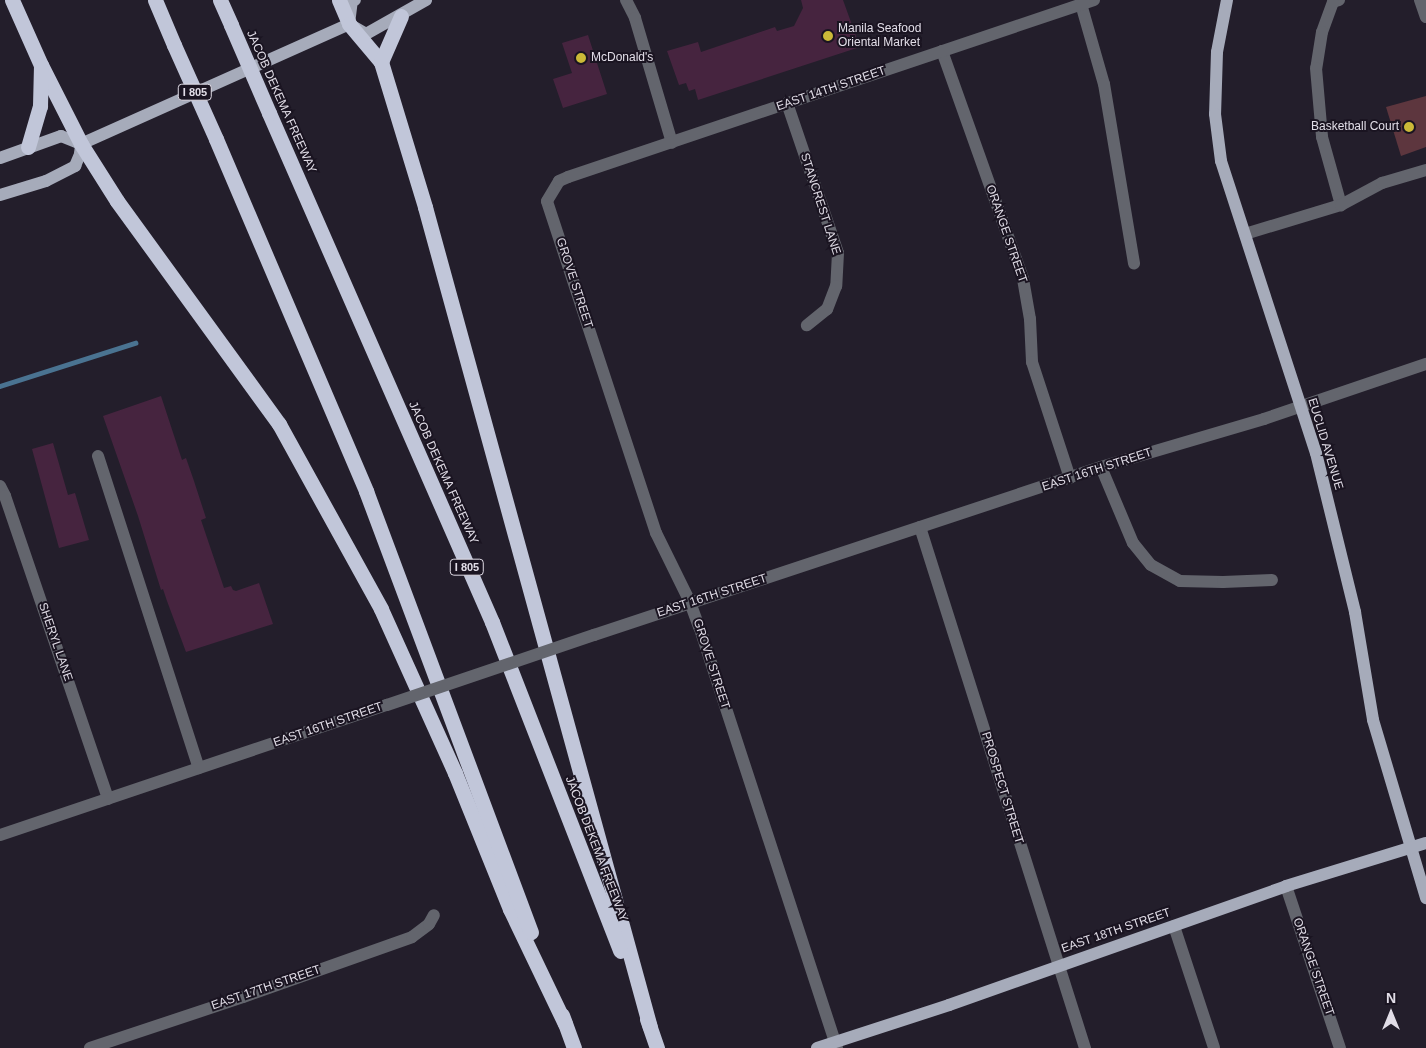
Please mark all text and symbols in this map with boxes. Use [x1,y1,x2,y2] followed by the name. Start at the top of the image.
[838,22,921,50] place label: Manila Seafood Oriental Market
[243,28,319,176] street label: JACOB DEKEMA FREEWAY
[822,30,834,42] marker: Manila Seafood Oriental Market
[591,51,653,65] place label: McDonald's
[575,52,587,64] marker: McDonald's
[774,64,888,114] street label: EAST 14TH STREET
[178,84,212,100] road number: I 805
[1311,120,1399,134] place label: Basketball Court
[1403,121,1415,133] marker: Basketball Court
[797,151,843,257] street label: STANCREST LANE
[982,183,1030,285] street label: ORANGE STREET
[553,236,595,330] street label: GROVE STREET
[1304,396,1346,492] street label: EUCLID AVENUE
[405,399,481,547] street label: JACOB DEKEMA FREEWAY
[1040,445,1154,495] street label: EAST 16TH STREET
[450,558,484,576] road number: I 805
[655,571,769,621] street label: EAST 16TH STREET
[35,601,75,683] street label: SHERYL LANE
[690,617,732,711] street label: GROVE STREET
[271,700,385,750] street label: EAST 16TH STREET
[978,730,1026,846] street label: PROSPECT STREET
[561,774,631,924] street label: JACOB DEKEMA FREEWAY
[1059,906,1173,956] street label: EAST 18TH STREET
[1289,916,1337,1018] street label: ORANGE STREET
[209,963,323,1013] street label: EAST 17TH STREET
[1366,988,1416,1038] north arrow
[1386,990,1396,1006] text: N

